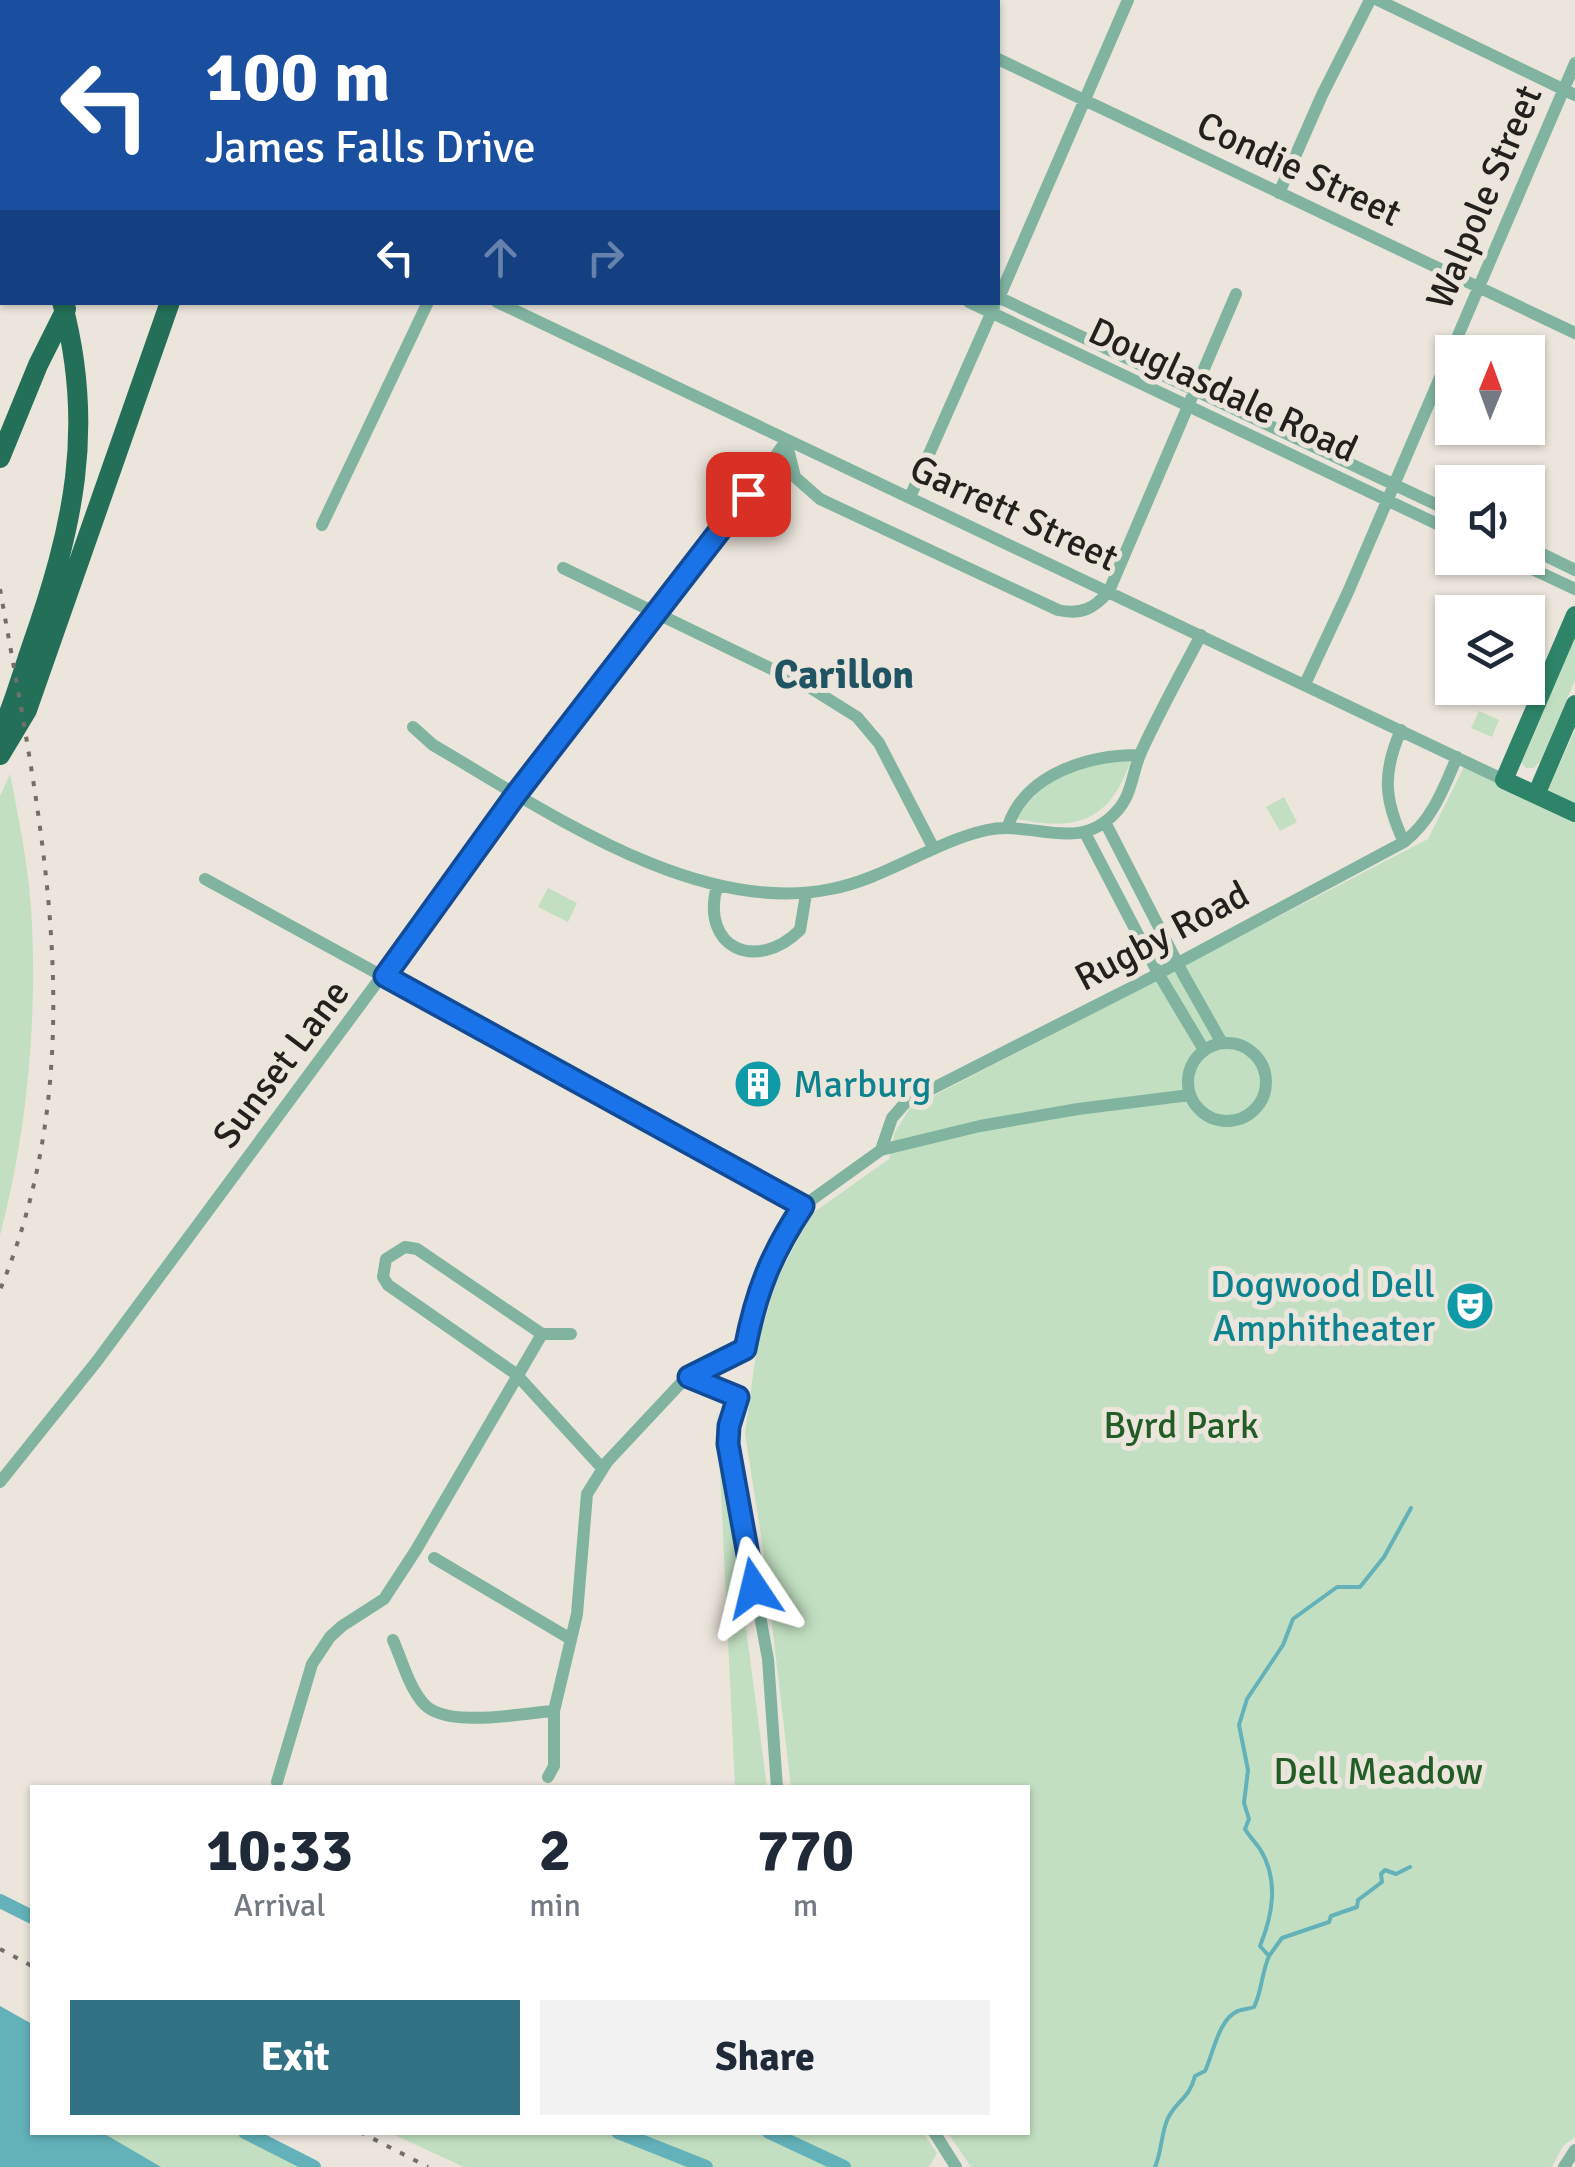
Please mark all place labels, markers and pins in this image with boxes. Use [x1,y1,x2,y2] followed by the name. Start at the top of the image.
[706,452,791,537] pin
[732,1058,784,1110] building icon: Marburg
[793,1061,931,1108] place label: Marburg
[1210,1261,1435,1352] place label: Dogwood Dell Amphitheater
[1444,1280,1496,1332] theatre icon: Dogwood Dell Amphitheater

